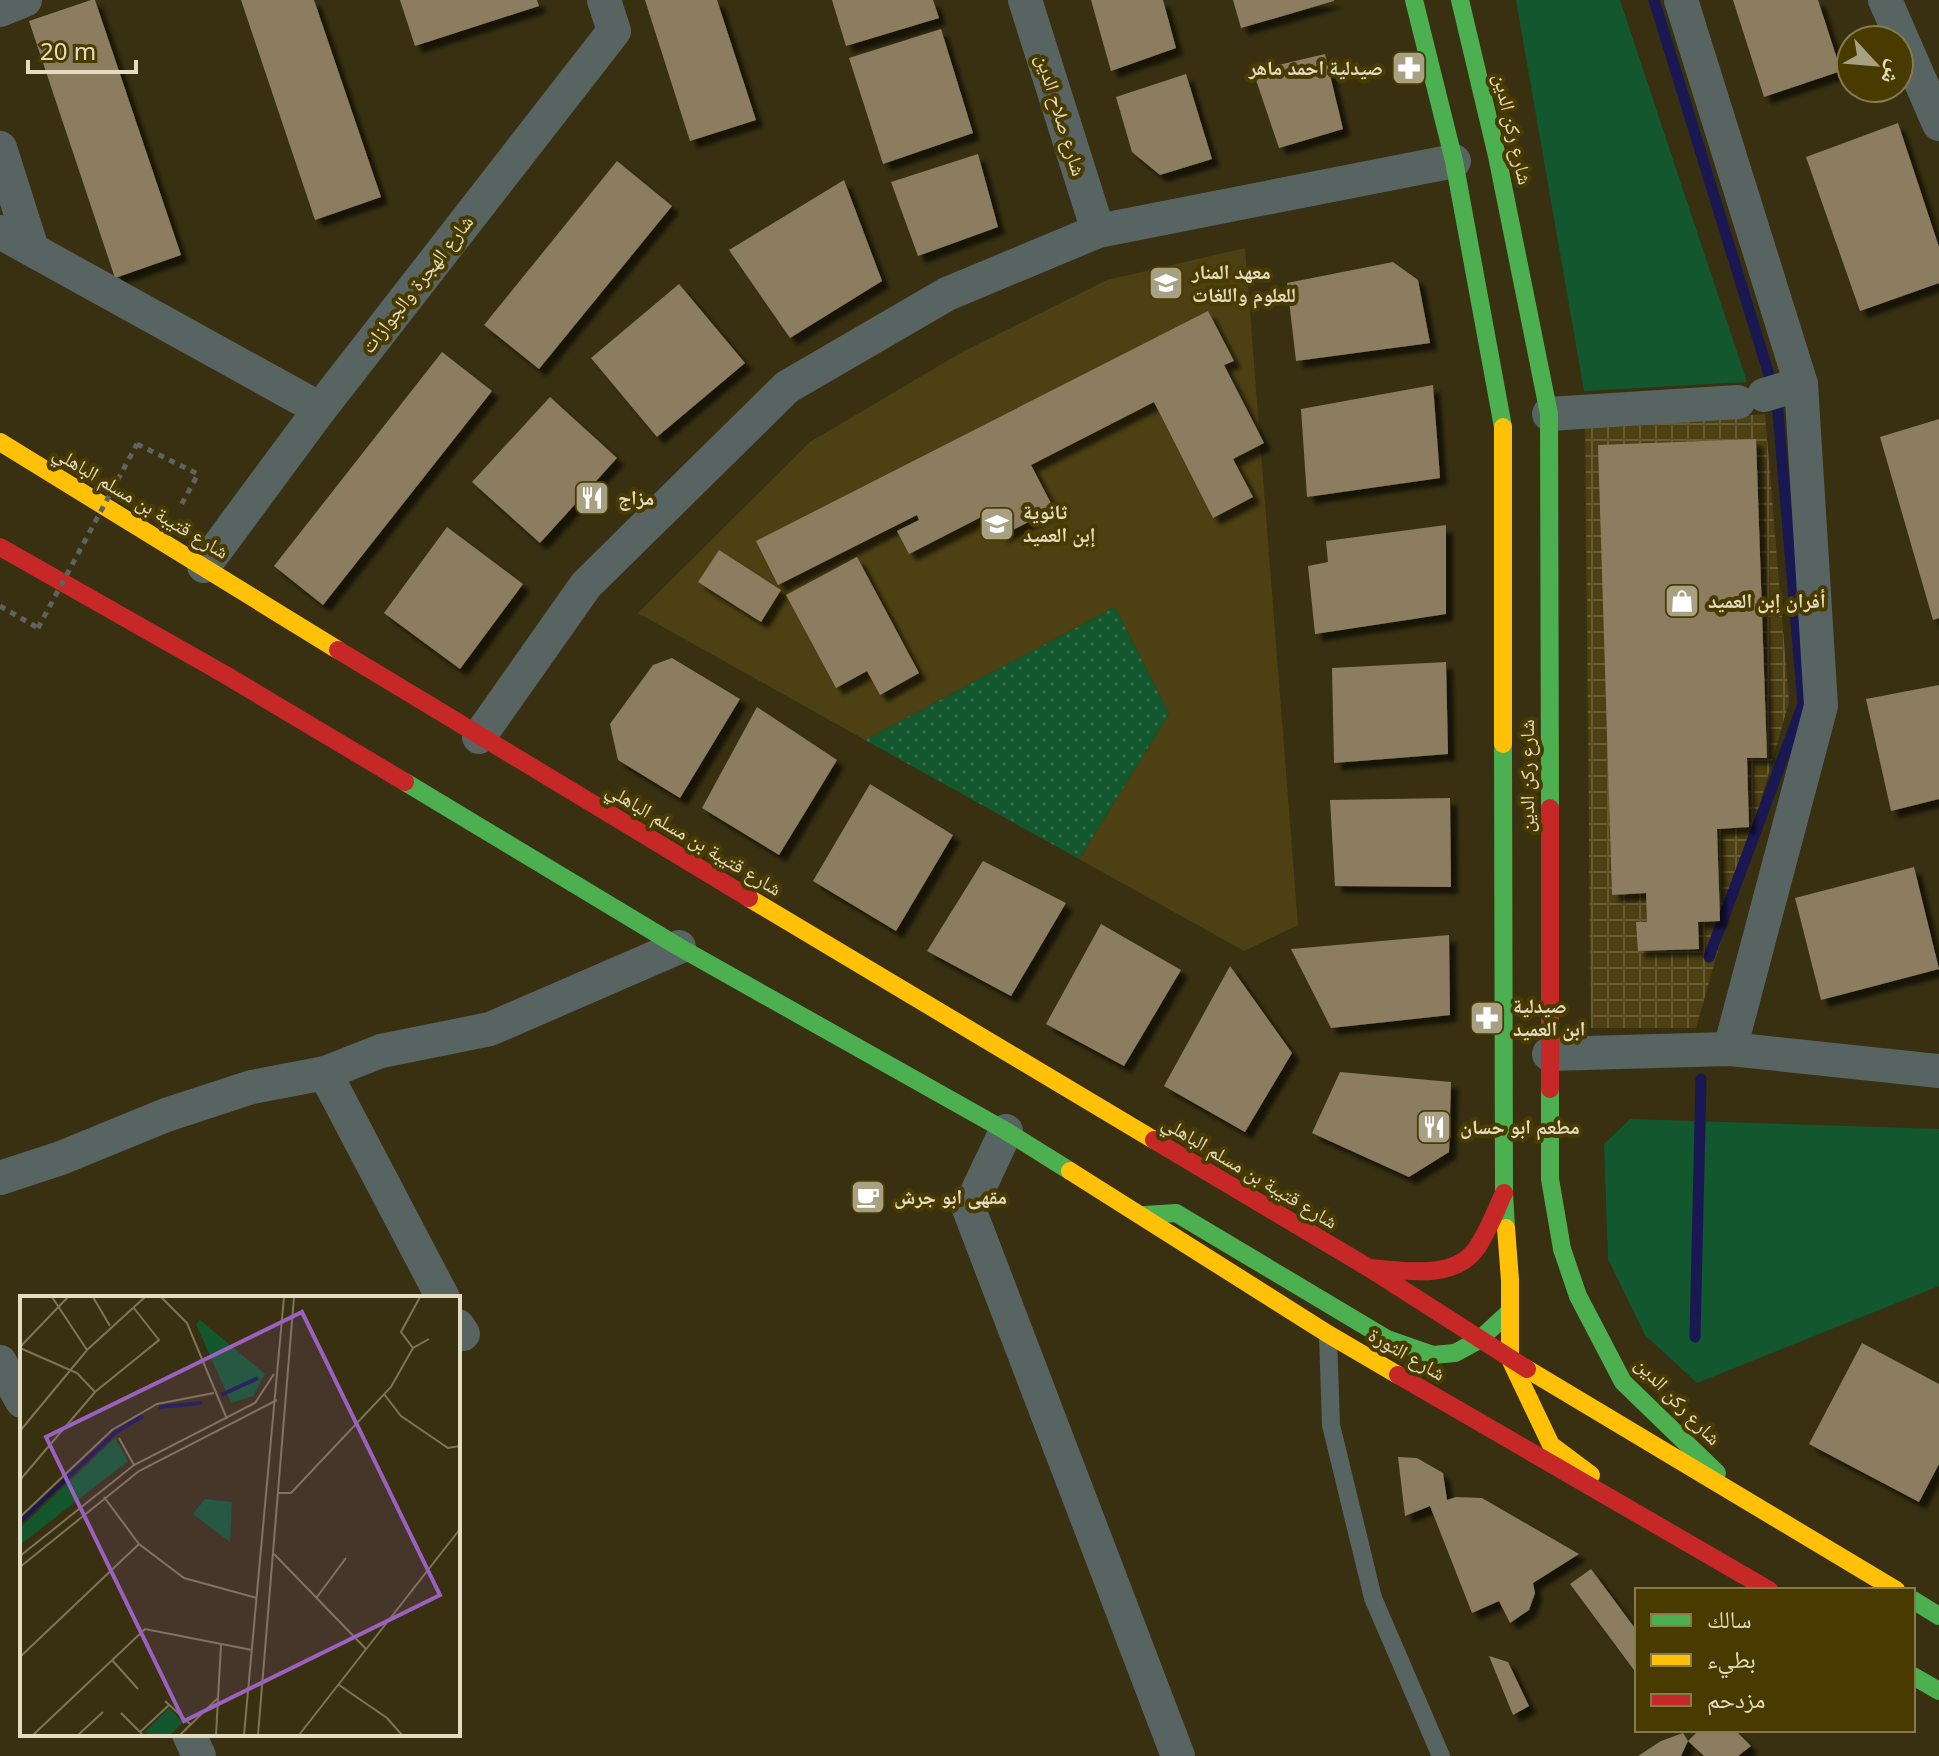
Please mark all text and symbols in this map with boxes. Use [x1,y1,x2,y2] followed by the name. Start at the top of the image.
[28,24,136,74] scale bar
[1835,24,1915,104] north arrow
[40,34,96,67] text: 20 m
[1390,49,1428,87] pharmacy icon: صيدلية احمد ماهر
[1030,51,1093,179] street label: شارع صلاح الدين
[1248,54,1383,81] place label: صيدلية احمد ماهر
[1875,56,1912,90] text: ش
[1488,71,1539,187] street label: شارع ركن الدين
[354,209,479,358] street label: شارع الهجرة والجوازات
[1191,258,1296,309] place label: معهد المنار للعلوم واللغات
[1147,264,1185,302] school or university icon: معهد المنار للعلوم واللغات
[47,438,234,567] street label: شارع قتيبة بن مسلم الباهلي
[573,479,611,517] restaurant icon: مزاج
[618,484,654,511] place label: مزاج
[1023,498,1096,548] place label: ثانوية إبن العميد
[978,505,1016,543] school or university icon: ثانوية إبن العميد
[1663,582,1701,620] shop icon: أفران إبن العميد
[1708,587,1826,614] place label: أفران إبن العميد
[1513,719,1540,833] street label: شارع ركن الدين
[600,775,787,904] street label: شارع قتيبة بن مسلم الباهلي
[1513,992,1586,1042] place label: صيدلية ابن العميد
[1468,999,1506,1037] pharmacy icon: صيدلية ابن العميد
[1156,1108,1343,1237] street label: شارع قتيبة بن مسلم الباهلي
[1415,1108,1453,1146] restaurant icon: مطعم ابو حسان
[1460,1113,1580,1141] place label: مطعم ابو حسان
[849,1178,887,1216] cafe icon: مقهى ابو جرش
[894,1183,1007,1210] place label: مقهى ابو جرش
[20,1296,460,1736] inset map
[1364,1321,1451,1386] street label: شارع الثورة
[1629,1351,1727,1451] street label: شارع ركن الدين
[1635,1588,1915,1732] legend
[1707,1602,1752,1635] text: سالك
[1707,1642,1756,1679] text: بطيء
[1707,1682,1766,1716] text: مزدحم

